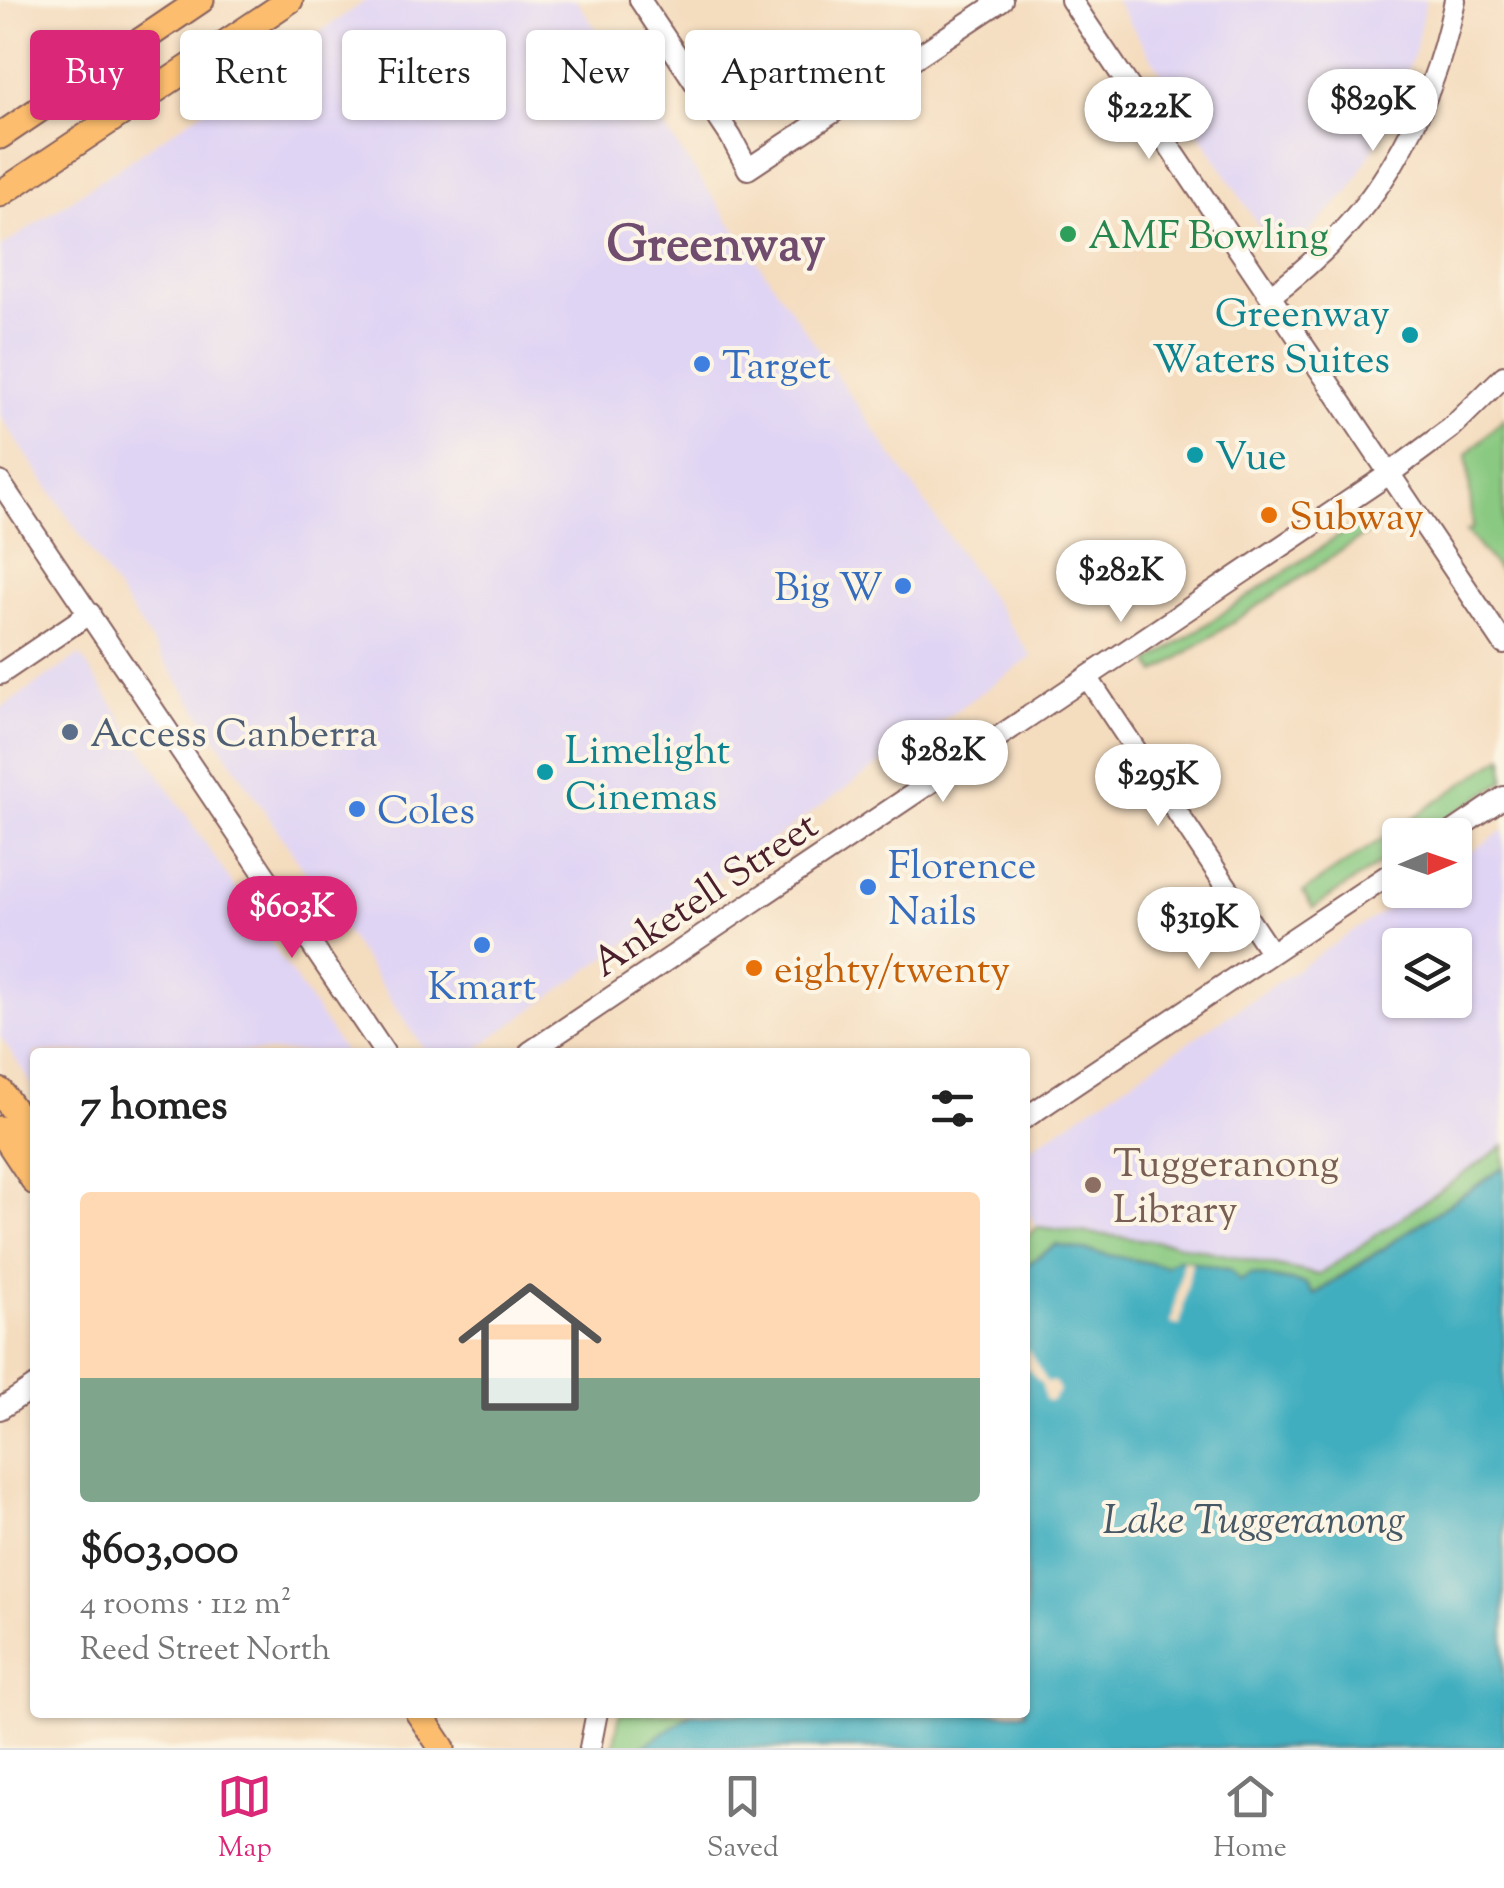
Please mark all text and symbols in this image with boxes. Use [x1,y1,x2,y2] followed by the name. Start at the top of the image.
[30,30,160,120] chip: Buy
[180,30,322,120] chip: Rent
[342,30,506,120] chip: Filters
[526,30,665,120] chip: New
[685,30,921,120] chip: Apartment
[1303,69,1443,154] pin: $829K
[1079,77,1219,162] pin: $222K
[1330,78,1416,124] text: $829K
[1106,86,1192,132] text: $222K
[1088,210,1329,267] place label: AMF Bowling
[607,212,826,284] district label: Greenway
[1057,223,1079,245] marker: AMF Bowling
[1152,288,1390,391] place label: Greenway Waters Suites
[1399,324,1421,346] marker: Greenway Waters Suites
[722,340,831,397] place label: Target
[691,353,713,375] marker: Target
[1215,431,1287,488] place label: Vue
[1184,444,1206,466] marker: Vue
[1289,491,1424,548] place label: Subway
[1258,504,1280,526] marker: Subway
[1051,540,1191,625] pin: $282K
[1078,549,1164,595] text: $282K
[774,562,883,619] place label: Big W
[892,575,914,597] marker: Big W
[90,708,378,765] place label: Access Canberra
[873,720,1013,805] pin: $282K
[59,721,81,743] marker: Access Canberra
[565,725,731,828] place label: Limelight Cinemas
[900,729,986,775] text: $282K
[1088,744,1228,829] pin: $295K
[1117,753,1199,799] text: $295K
[534,761,556,783] marker: Limelight Cinemas
[377,785,475,842] place label: Coles
[346,798,368,820] marker: Coles
[582,800,831,994] street label: Anketell Street
[1382,818,1472,908] north arrow
[1382,818,1472,1018] map controls
[888,840,1036,943] place label: Florence Nails
[222,876,362,961] pin: $603K
[857,876,879,898] marker: Florence Nails
[249,885,335,931] text: $603K
[1129,887,1269,972] pin: $319K
[1159,896,1239,942] text: $319K
[1382,928,1472,1018] button: layers
[471,934,493,956] marker: Kmart
[774,944,1010,1001] place label: eighty/twenty
[743,957,765,979] marker: eighty/twenty
[428,961,537,1018] place label: Kmart
[80,1078,228,1138] text: 7 homes
[925,1081,980,1136] icon: filters
[1113,1138,1339,1241] place label: Tuggeranong Library
[1082,1174,1104,1196] marker: Tuggeranong Library
[440,1257,620,1437] icon: home
[1102,1493,1406,1553] water label: Lake Tuggeranong
[80,1522,238,1582] text: $603,000
[80,1582,292,1628] text: 4 rooms · 112 m²
[80,1628,331,1674] text: Reed Street North
[217,1769,272,1869] tab: Map
[707,1769,779,1869] tab: Saved
[1213,1769,1287,1869] tab: Home

